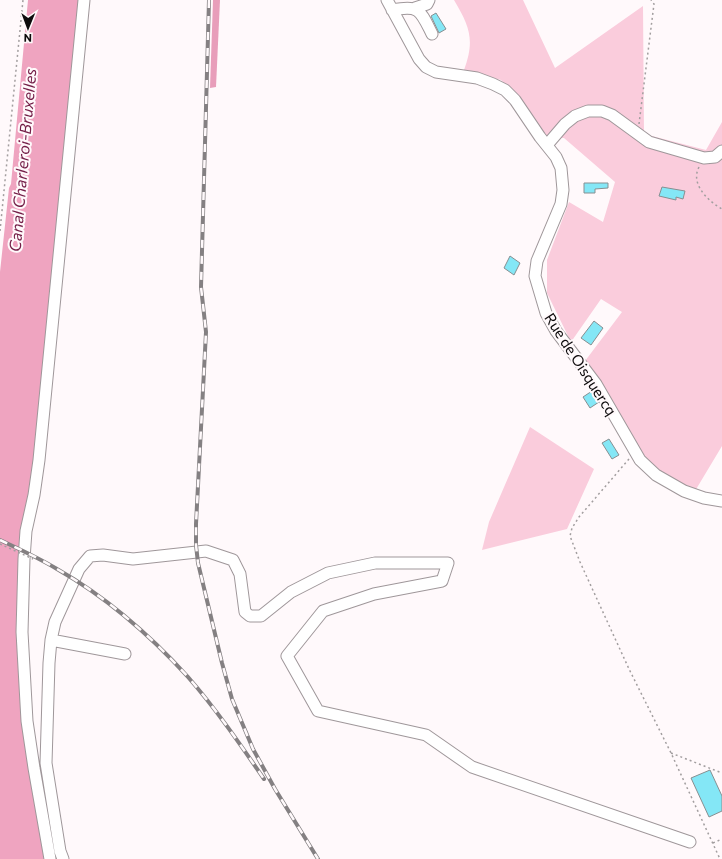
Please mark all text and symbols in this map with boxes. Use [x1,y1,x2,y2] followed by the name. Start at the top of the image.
[8,8,48,48] north arrow
[24,32,32,45] text: N
[5,67,39,253] water label: Canal Charleroi-Bruxelles
[541,309,621,419] street label: Rue de Oisquercq

